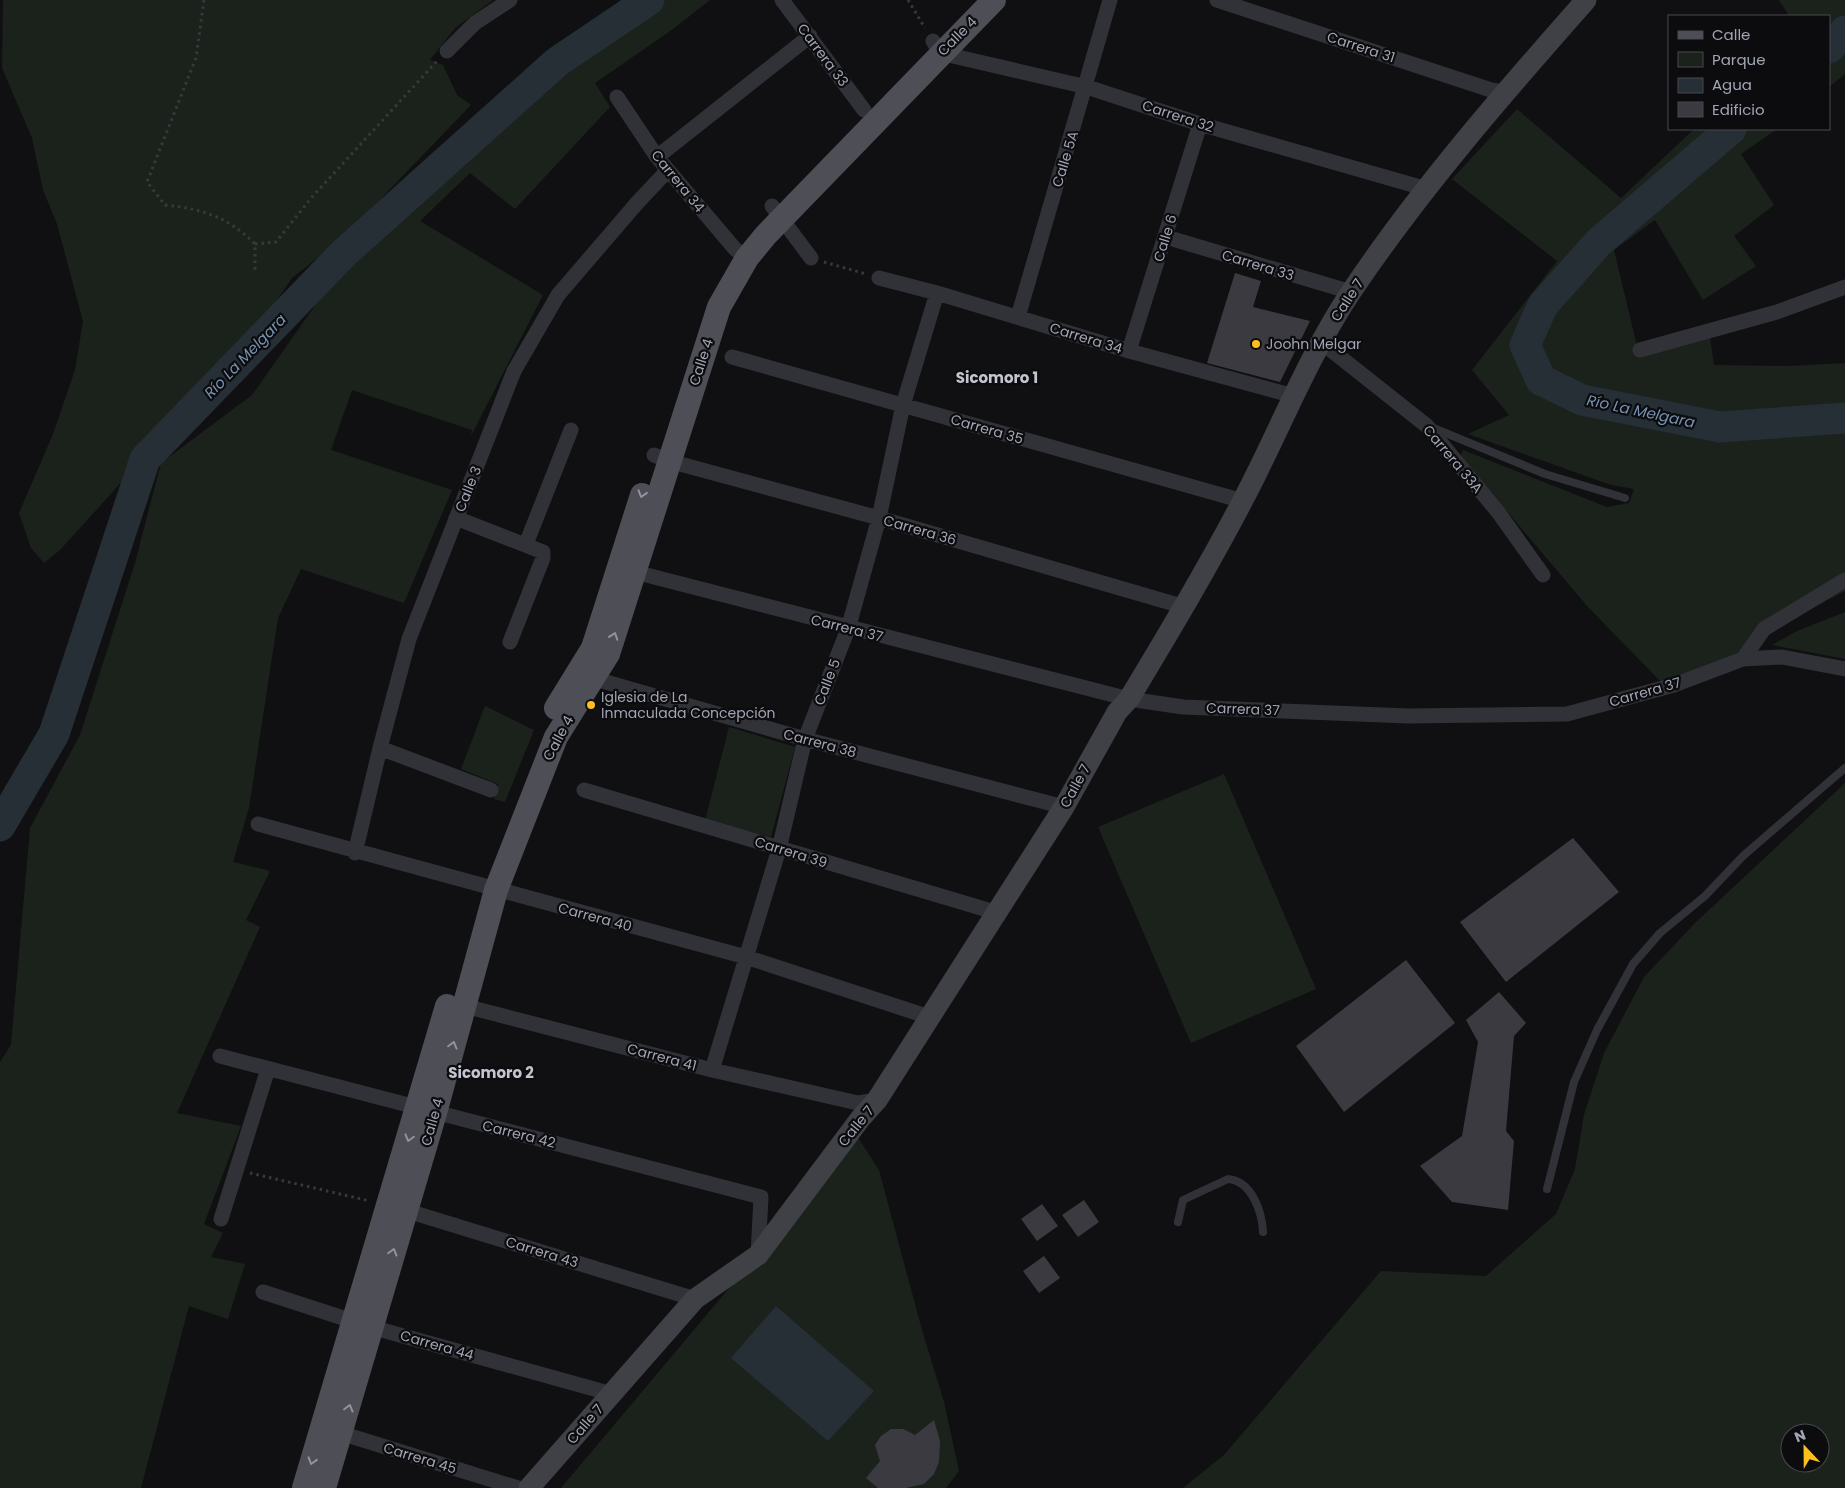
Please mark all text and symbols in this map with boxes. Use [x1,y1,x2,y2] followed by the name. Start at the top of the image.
[933,12,981,60] street label: Calle 4
[1668,15,1830,130] legend
[793,19,853,91] street label: Carrera 33
[1712,24,1750,45] text: Calle
[1324,27,1398,67] street label: Carrera 31
[1712,49,1765,70] text: Parque
[1712,74,1752,95] text: Agua
[1140,95,1216,137] street label: Carrera 32
[1712,99,1765,120] text: Edificio
[1047,128,1083,190] street label: Calle 5A
[647,146,709,217] street label: Carrera 34
[1148,212,1182,264] street label: Calle 6
[1220,245,1296,285] street label: Carrera 33
[1326,274,1368,325] street label: Calle 7
[199,309,291,403] water label: Río La Melgara
[1047,317,1125,359] street label: Carrera 34
[1266,334,1361,354] place label: Joohn Melgar
[684,336,718,388] street label: Calle 4
[1250,338,1262,350] marker: Joohn Melgar
[956,367,1038,388] district label: Sicomoro 1
[1585,389,1697,433] water label: Río La Melgara
[948,409,1026,449] street label: Carrera 35
[1418,420,1488,498] street label: Carrera 33A
[450,463,486,515] street label: Calle 3
[638,490,648,498] one-way arrow
[881,510,959,550] street label: Carrera 36
[809,609,886,647] street label: Carrera 37
[608,632,618,641] one-way arrow
[809,656,845,708] street label: Calle 5
[1607,672,1684,712] street label: Carrera 37
[601,687,776,723] place label: Iglesia de La Inmaculada Concepción
[1206,698,1281,720] street label: Carrera 37
[585,699,597,711] marker: Iglesia de La Inmaculada Concepción
[538,712,578,764] street label: Calle 4
[781,724,859,762] street label: Carrera 38
[1055,760,1095,812] street label: Calle 7
[752,831,830,873] street label: Carrera 39
[556,898,634,936] street label: Carrera 40
[625,1038,699,1076] street label: Carrera 41
[448,1042,458,1050] one-way arrow
[448,1062,534,1083] district label: Sicomoro 2
[416,1096,448,1148] street label: Calle 4
[833,1101,879,1151] street label: Calle 7
[480,1115,558,1153] street label: Carrera 42
[404,1133,414,1142] one-way arrow
[503,1231,581,1273] street label: Carrera 43
[388,1248,398,1256] one-way arrow
[398,1325,476,1365] street label: Carrera 44
[562,1399,608,1448] street label: Calle 7
[343,1404,353,1413] one-way arrow
[1780,1423,1830,1473] north arrow
[1792,1425,1809,1447] text: N
[381,1437,459,1479] street label: Carrera 45
[308,1457,318,1465] one-way arrow

